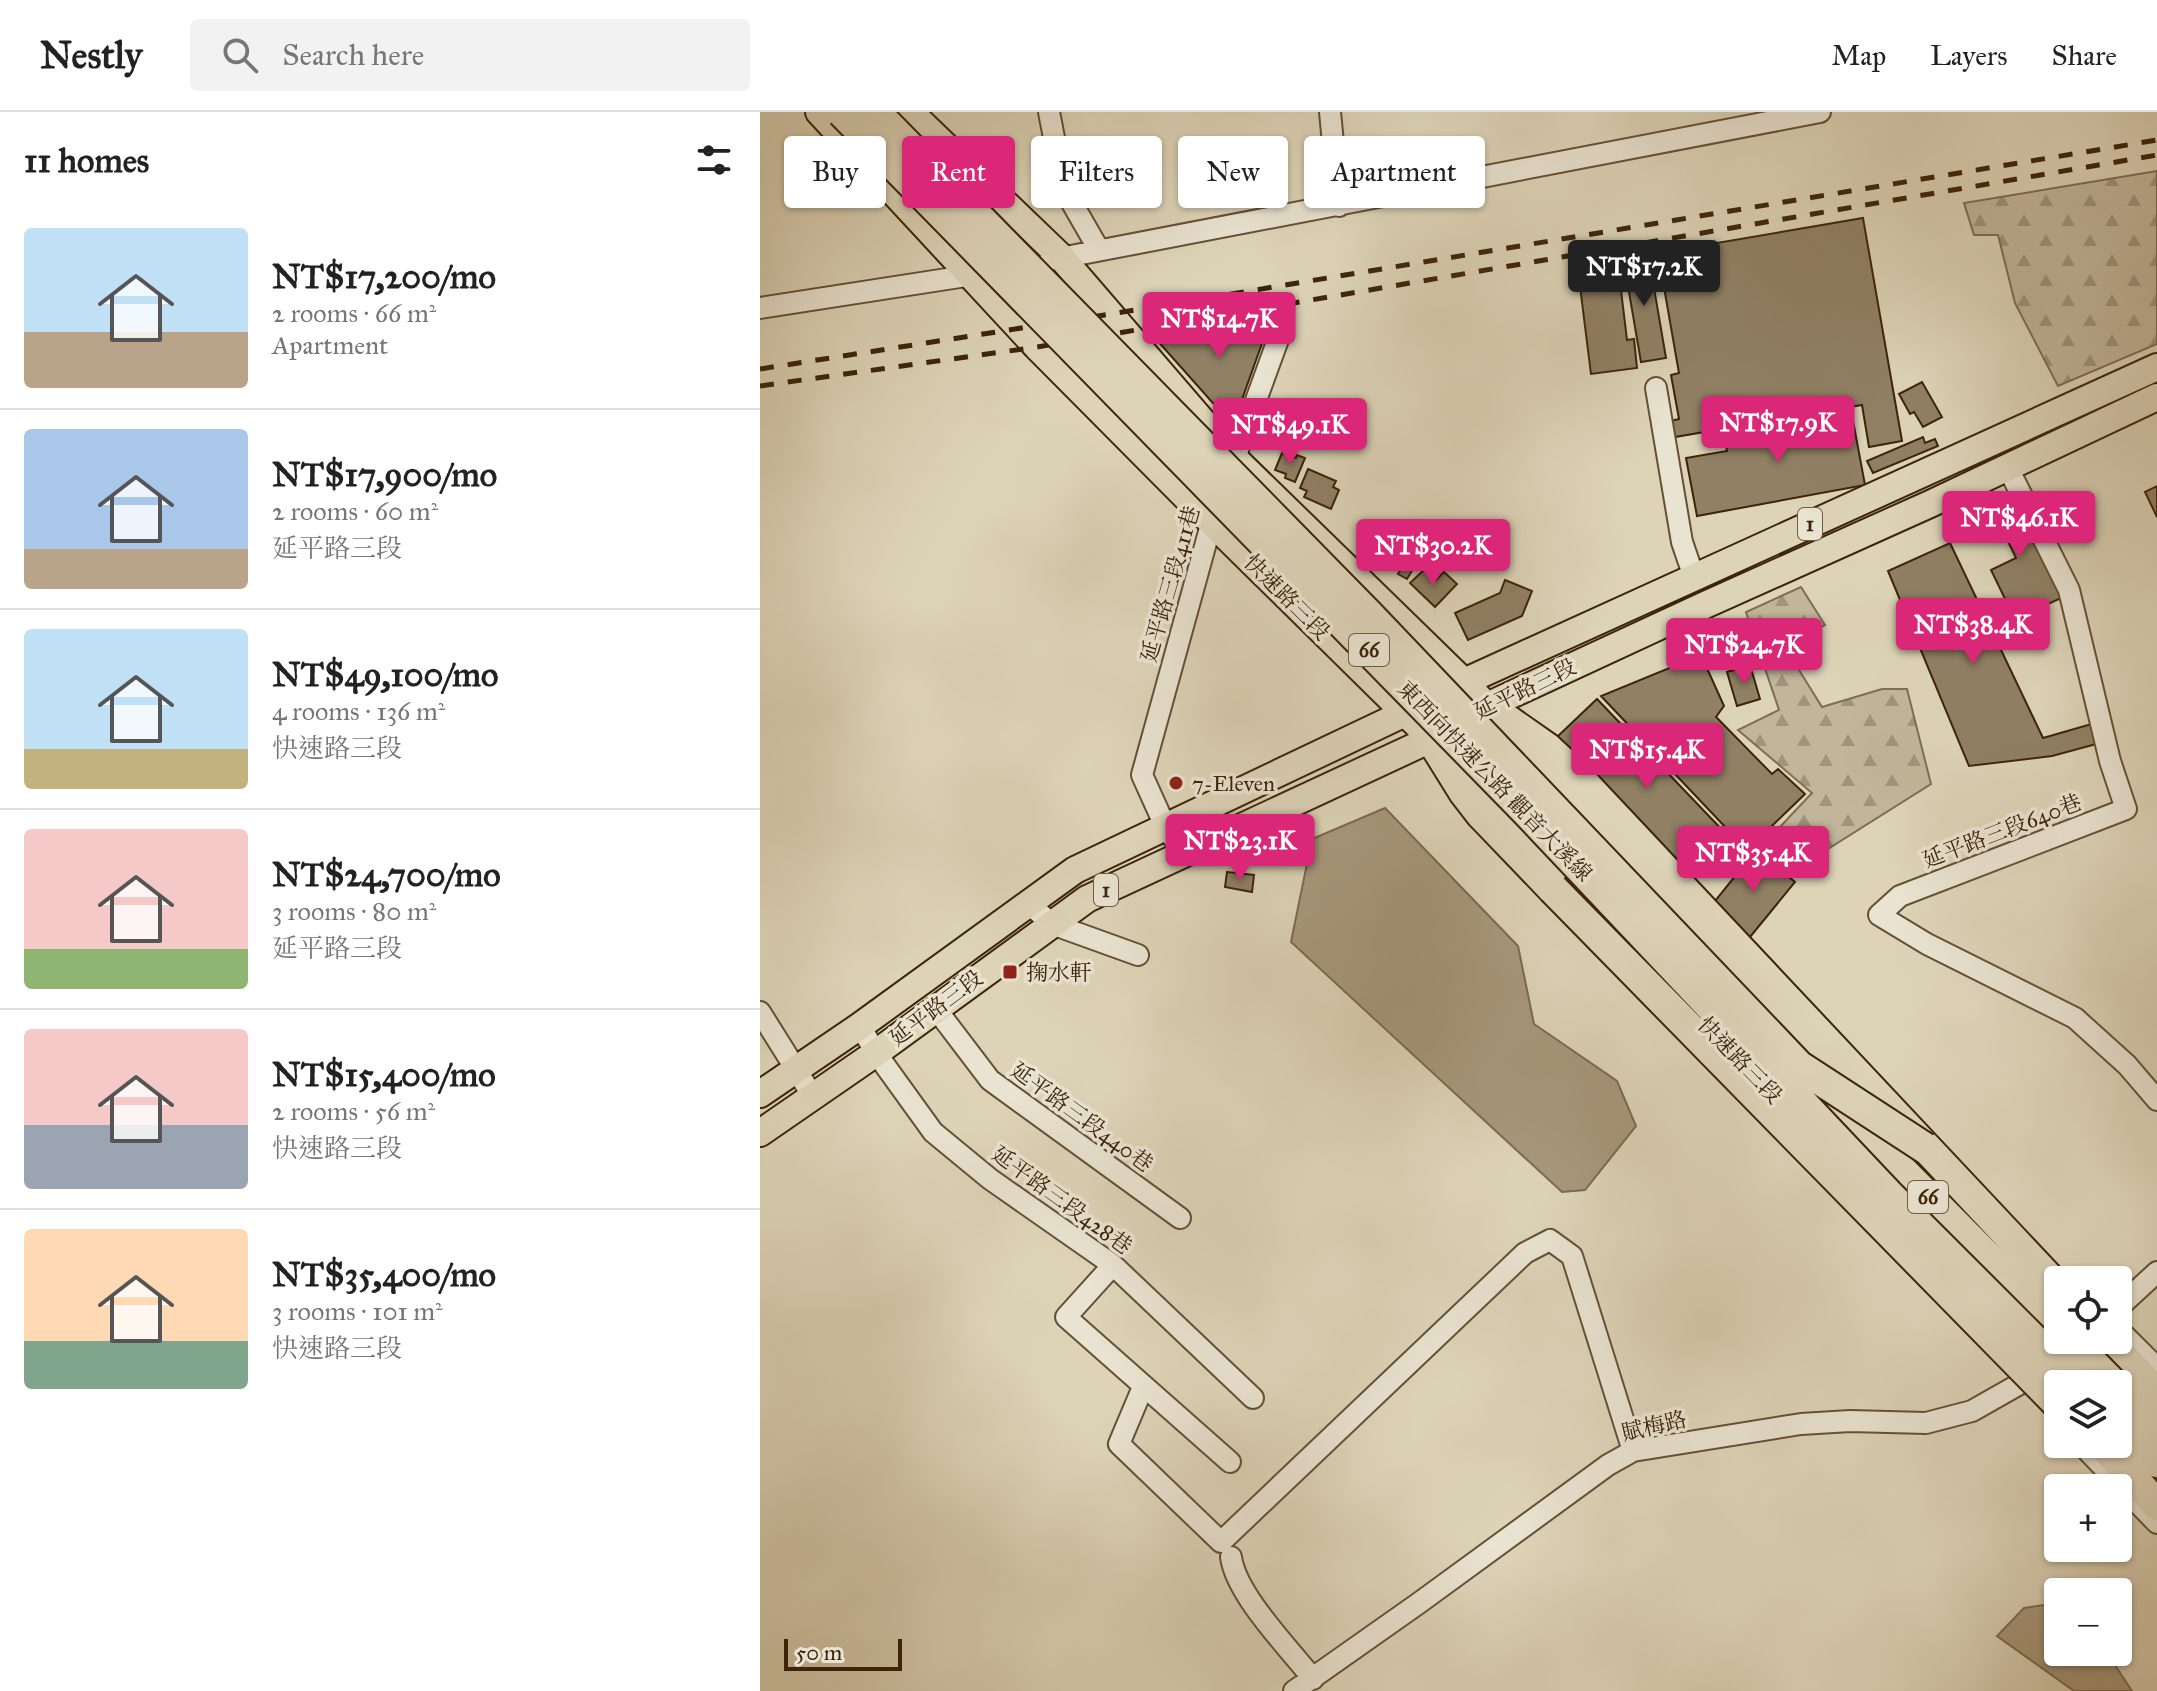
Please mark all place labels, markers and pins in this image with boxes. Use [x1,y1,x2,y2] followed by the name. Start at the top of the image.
[1561,240,1727,308] pin: NT$17.2K
[1136,292,1302,360] pin: NT$14.7K
[1695,396,1861,464] pin: NT$17.9K
[1207,398,1373,466] pin: NT$49.1K
[1936,491,2102,559] pin: NT$46.1K
[1350,519,1516,587] pin: NT$30.2K
[1890,598,2056,666] pin: NT$38.4K
[1661,618,1827,686] pin: NT$24.7K
[1564,723,1730,791] pin: NT$15.4K
[1192,770,1275,797] place label: 7-Eleven
[1167,774,1185,792] marker: 7-Eleven
[1157,814,1323,882] pin: NT$23.1K
[1670,826,1836,894] pin: NT$35.4K
[1026,959,1092,986] place label: 掬水軒
[1001,963,1019,981] marker: 掬水軒

